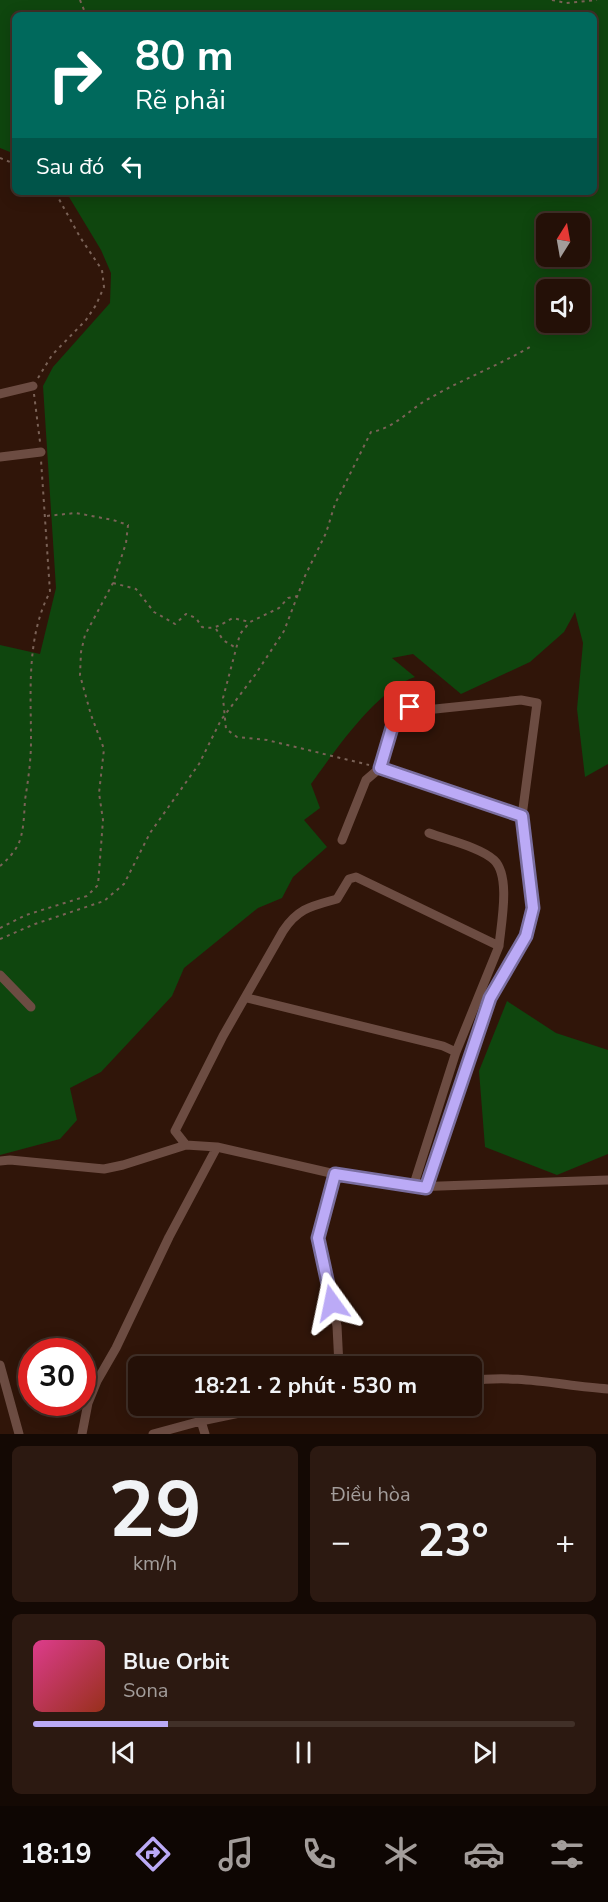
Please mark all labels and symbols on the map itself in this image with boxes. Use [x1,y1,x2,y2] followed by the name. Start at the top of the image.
[536,213,590,267] north arrow
[384,681,435,732] pin
[300,1271,364,1335] position arrow
[18,1338,96,1416] speed limit sign: 30

